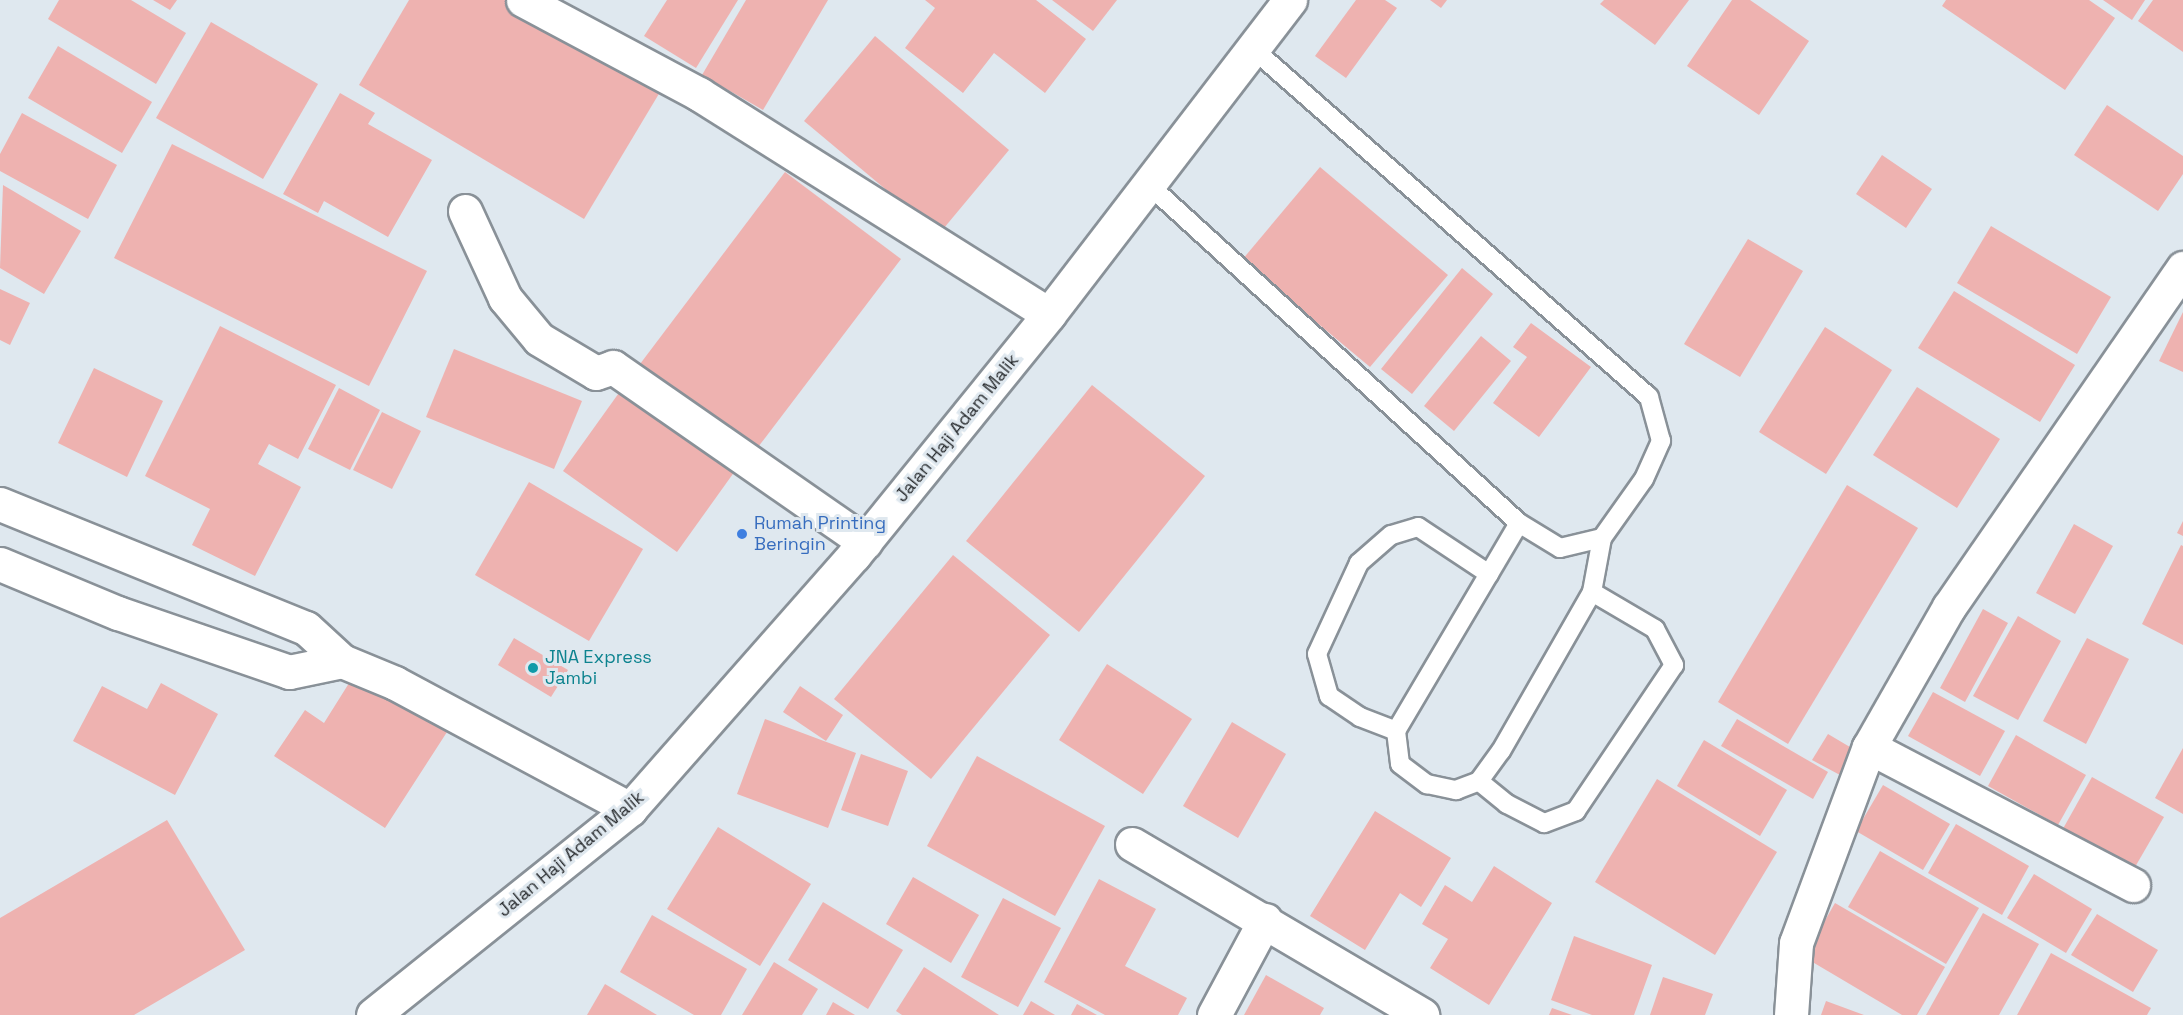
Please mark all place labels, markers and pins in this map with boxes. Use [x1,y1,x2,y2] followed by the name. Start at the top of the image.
[754,513,886,556] place label: Rumah Printing Beringin
[735,527,749,541] marker: Rumah Printing Beringin
[545,647,652,690] place label: JNA Express Jambi
[526,661,540,675] marker: JNA Express Jambi

